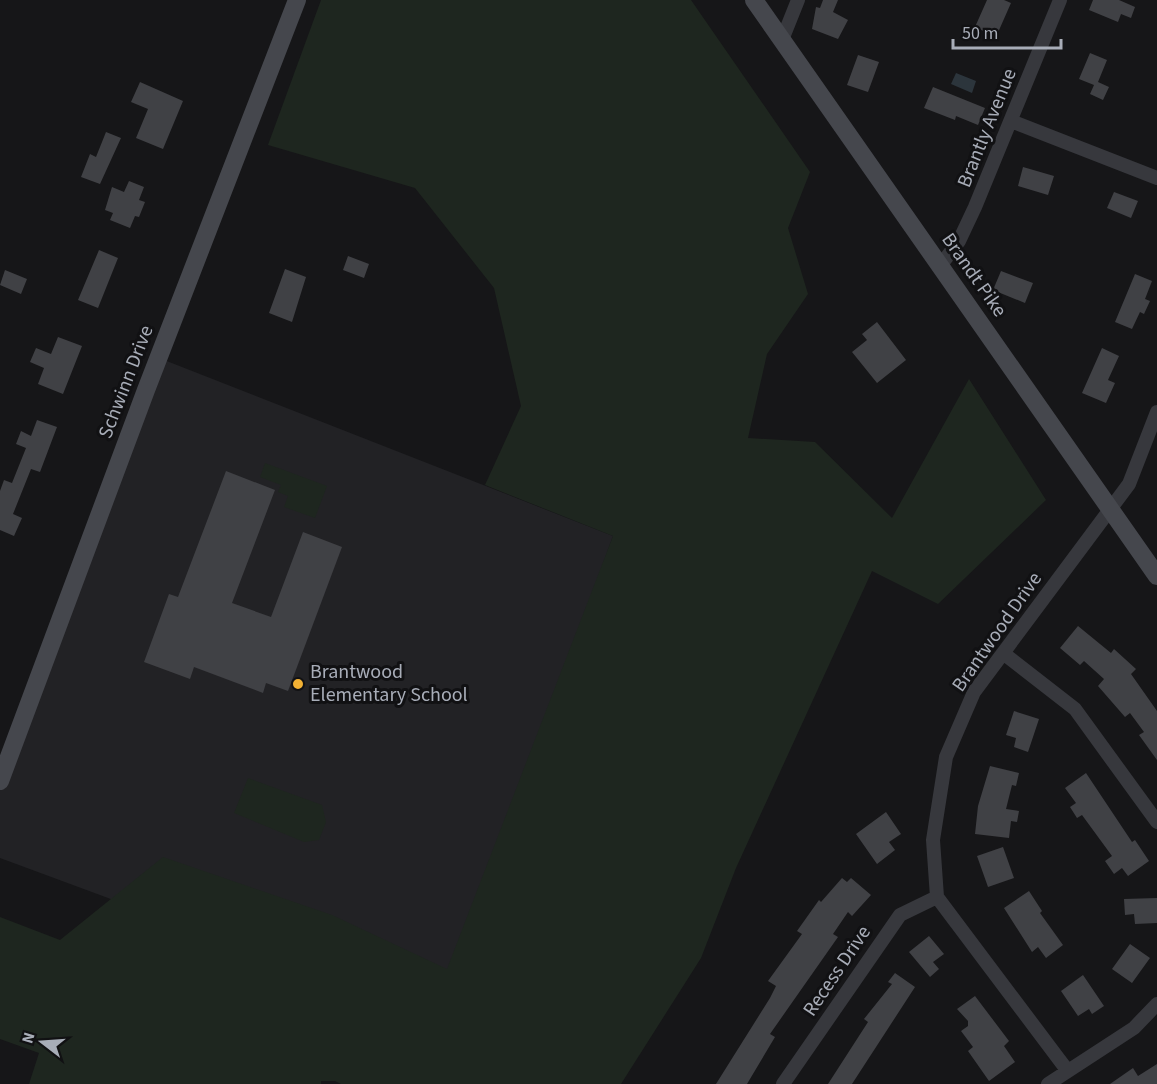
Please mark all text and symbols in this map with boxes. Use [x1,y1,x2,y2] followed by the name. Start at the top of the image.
[953,12,1061,50] scale bar
[962,21,998,46] text: 50 m
[950,64,1024,192] street label: Brantly Avenue
[935,227,1013,323] street label: Brandt Pike
[92,321,160,443] street label: Schwinn Drive
[945,566,1049,698] street label: Brantwood Drive
[310,658,468,709] place label: Brantwood Elementary School
[291,677,305,691] marker: Brantwood Elementary School
[796,920,878,1022] street label: Recess Drive
[12,1012,72,1072] north arrow
[17,1030,41,1046] text: N

